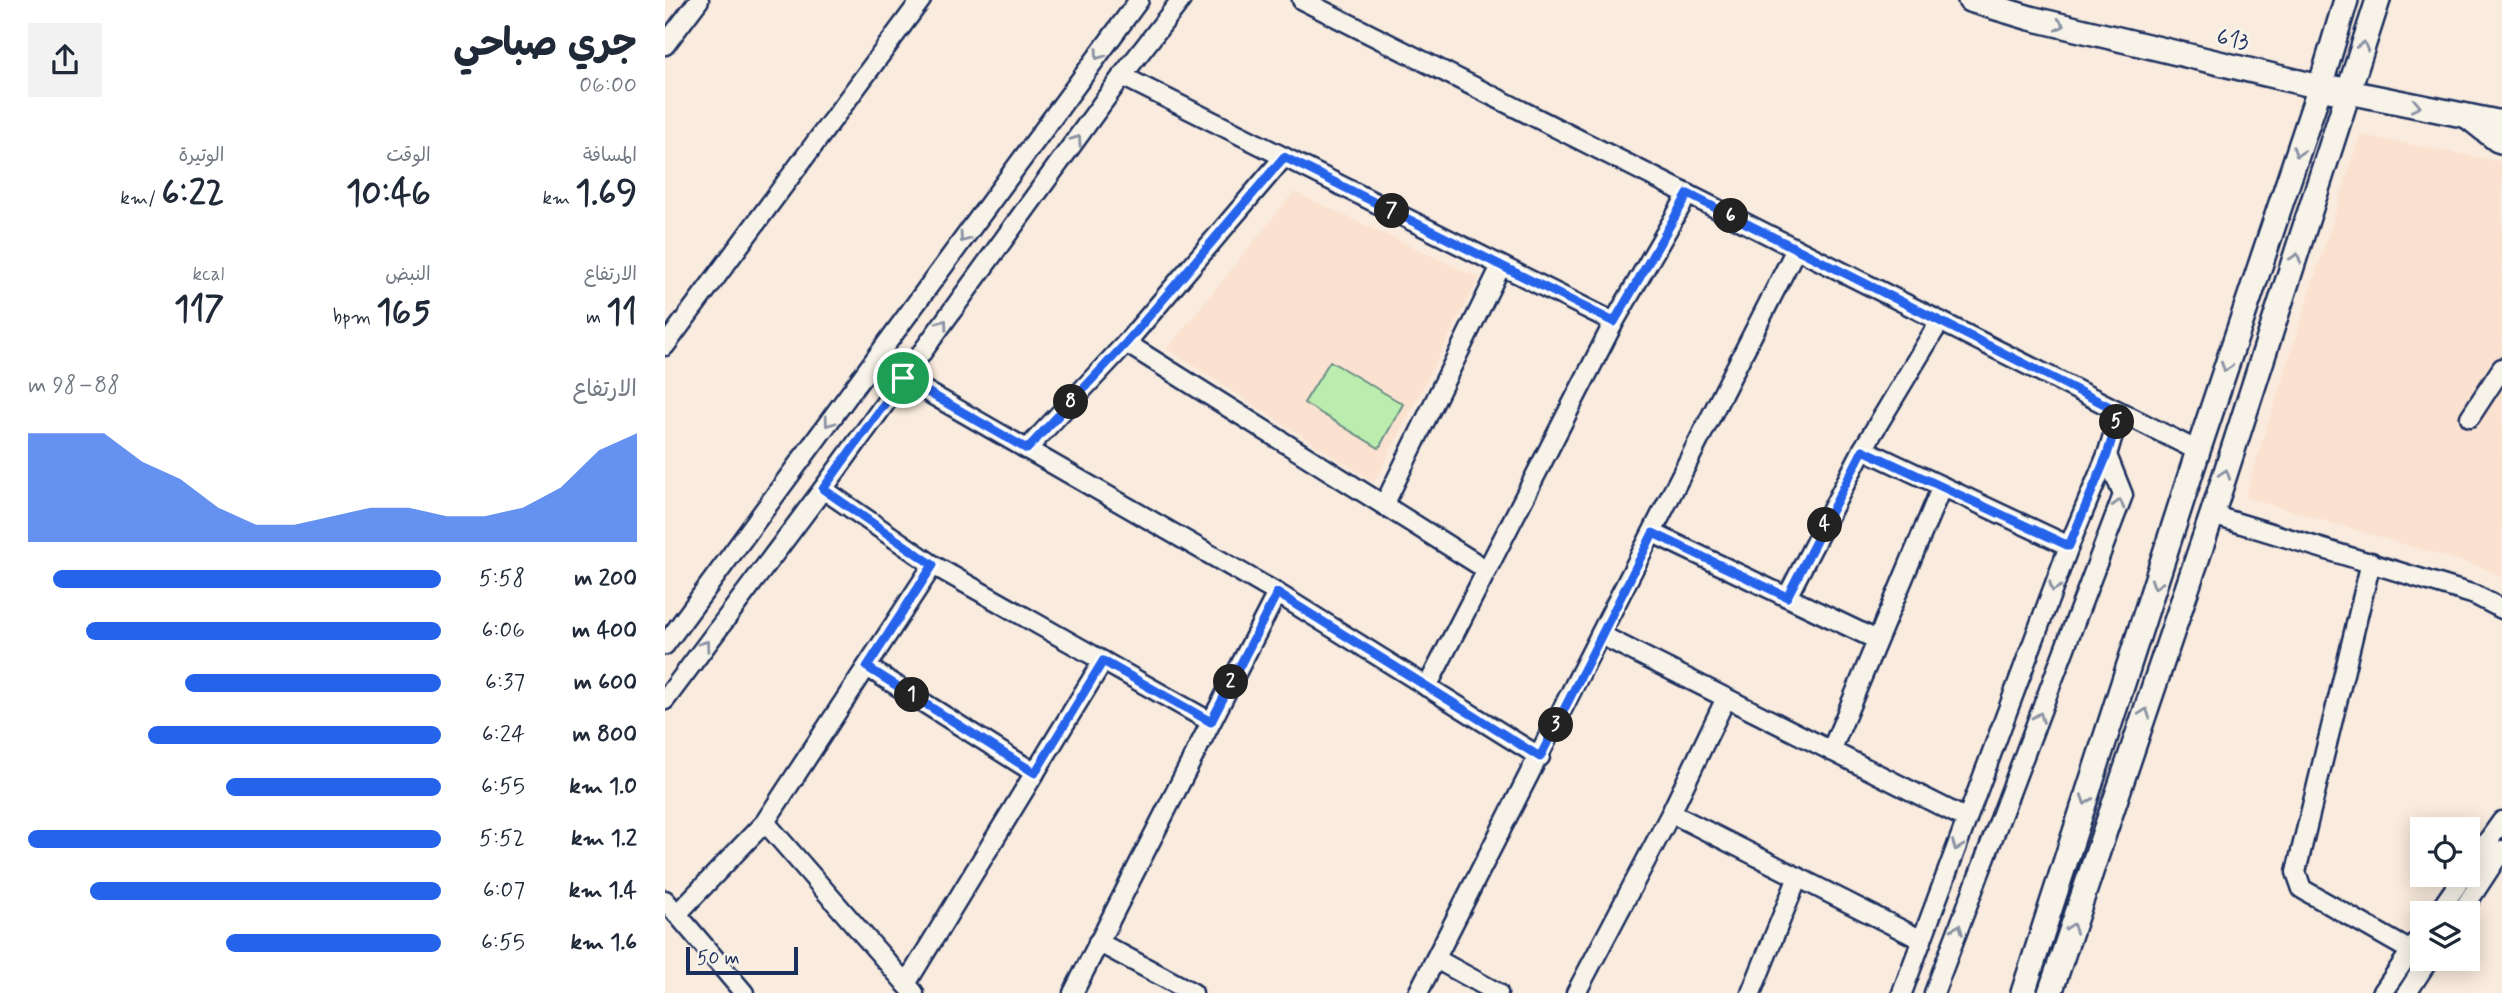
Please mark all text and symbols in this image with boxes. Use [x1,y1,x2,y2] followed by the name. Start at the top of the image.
[2054,17,2066,31] one-way arrow
[453,20,637,69] text: جري صباحي
[2213,21,2252,59] street label: 613
[28,23,102,97] button: share
[2355,40,2370,52] one-way arrow
[1095,47,1107,60] one-way arrow
[579,71,637,101] text: 06:00
[2410,98,2422,113] one-way arrow
[1069,135,1081,148] one-way arrow
[178,143,224,168] text: الوتيرة
[386,143,431,168] text: الوقت
[583,143,637,168] text: المسافة
[2292,145,2306,157] one-way arrow
[161,171,224,217] text: 6:22
[346,171,431,217] text: 10:46
[575,171,637,217] text: 1.69
[120,186,161,211] text: /km
[542,186,575,211] text: km
[1375,194,1409,228] pin: 7
[1386,198,1397,223] text: 7
[1713,198,1749,234] pin: 6
[1726,203,1735,228] text: 6
[960,230,972,243] one-way arrow
[2287,252,2302,264] one-way arrow
[192,262,224,287] text: kcal
[385,262,431,287] text: النبض
[584,262,637,287] text: الارتفاع
[174,287,224,333] text: 117
[376,290,431,336] text: 165
[606,290,637,336] text: 11
[333,305,376,330] text: bpm
[586,305,606,330] text: m
[934,319,947,332] one-way arrow
[873,348,933,408] pin
[884,359,922,397] icon: arrive
[2220,361,2235,373] one-way arrow
[28,371,120,401] text: 88–98 m
[573,375,637,405] text: الارتفاع
[1053,384,1089,420] pin: 8
[1065,389,1076,414] text: 8
[2099,404,2135,440] pin: 5
[2111,409,2122,434] text: 5
[825,414,838,426] one-way arrow
[2217,468,2232,480] one-way arrow
[2111,498,2125,510] one-way arrow
[1807,508,1843,542] pin: 4
[1819,512,1830,537] text: 4
[479,564,525,594] text: 5:58
[574,564,637,594] text: 200 m
[2150,577,2164,589] one-way arrow
[2049,580,2063,592] one-way arrow
[482,616,525,646] text: 6:06
[572,616,637,646] text: 400 m
[697,640,710,653] one-way arrow
[1213,664,1249,700] pin: 2
[485,668,525,698] text: 6:37
[574,668,637,698] text: 600 m
[1226,669,1235,694] text: 2
[895,678,929,712] pin: 1
[907,682,916,707] text: 1
[2137,707,2151,720] one-way arrow
[1539,708,1573,742] pin: 3
[2031,711,2045,723] one-way arrow
[1551,712,1560,737] text: 3
[482,720,525,750] text: 6:24
[573,720,637,750] text: 800 m
[481,772,525,802] text: 6:55
[569,772,637,802] text: 1.0 km
[2079,794,2094,806] one-way arrow
[2410,817,2480,971] map controls
[2410,817,2480,887] button: locate
[479,824,525,854] text: 5:52
[571,824,637,854] text: 1.2 km
[1952,839,1966,851] one-way arrow
[483,876,525,906] text: 6:07
[569,876,637,906] text: 1.4 km
[2410,901,2480,971] button: layers
[2064,923,2078,935] one-way arrow
[1950,924,1964,936] one-way arrow
[481,928,525,958] text: 6:55
[570,928,637,958] text: 1.6 km
[686,944,798,976] scale bar
[697,946,740,971] text: 50 m

